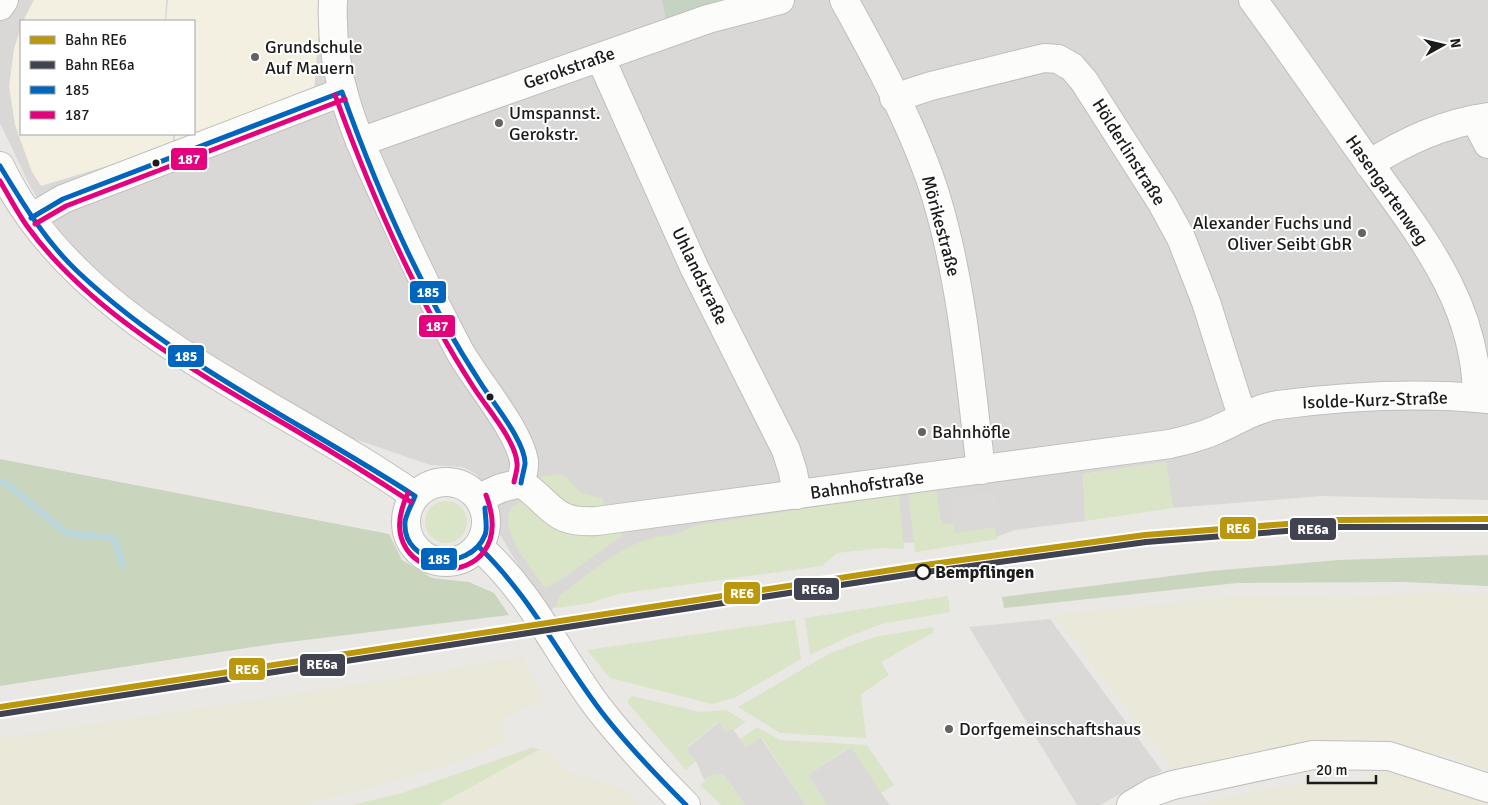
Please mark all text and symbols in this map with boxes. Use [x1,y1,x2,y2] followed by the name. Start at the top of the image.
[20,20,195,135] legend
[1418,20,1468,70] north arrow
[65,31,127,49] text: Bahn RE6
[265,36,363,79] place label: Grundschule Auf Mauern
[1446,37,1464,49] text: N
[520,42,618,94] street label: Gerokstraße
[249,51,261,63] marker: Grundschule Auf Mauern
[65,56,135,74] text: Bahn RE6a
[65,81,89,99] text: 185
[1087,95,1171,209] street label: Hölderlinstraße
[509,102,600,145] place label: Umspannst. Gerokstr.
[65,106,89,124] text: 187
[493,117,505,129] marker: Umspannst. Gerokstr.
[1341,131,1433,249] street label: Hasengartenweg
[170,147,208,171] line badge: 187
[178,151,201,168] text: 187
[151,158,161,168] unlabelled marker
[917,173,965,279] street label: Mörikestraße
[1193,212,1352,255] place label: Alexander Fuchs und Oliver Seibt GbR
[667,224,733,328] street label: Uhlandstraße
[1356,227,1368,239] marker: Alexander Fuchs und Oliver Seibt GbR
[409,280,447,304] line badge: 185
[417,284,439,301] text: 185
[418,314,456,338] line badge: 187
[426,318,449,335] text: 187
[167,344,205,368] line badge: 185
[175,348,197,365] text: 185
[1302,386,1448,414] street label: Isolde-Kurz-Straße
[485,392,495,402] unlabelled marker
[932,421,1011,443] place label: Bahnhöfle
[916,426,928,438] marker: Bahnhöfle
[809,466,925,504] street label: Bahnhofstraße
[1219,516,1257,540] line badge: RE6
[1289,517,1337,541] line badge: RE6a
[1226,520,1251,537] text: RE6
[1297,521,1329,538] text: RE6a
[420,547,458,571] line badge: 185
[428,551,450,568] text: 185
[935,561,1034,583] place label: Bempflingen
[915,564,931,580] marker: Bempflingen
[793,577,840,601] line badge: RE6a
[723,581,761,605] line badge: RE6
[801,581,833,598] text: RE6a
[730,585,755,602] text: RE6
[299,653,346,677] line badge: RE6a
[306,656,338,673] text: RE6a
[228,657,266,681] line badge: RE6
[235,661,260,678] text: RE6
[959,718,1141,740] place label: Dorfgemeinschaftshaus
[943,723,955,735] marker: Dorfgemeinschaftshaus
[1308,752,1376,784] scale bar
[1316,761,1347,779] text: 20 m

